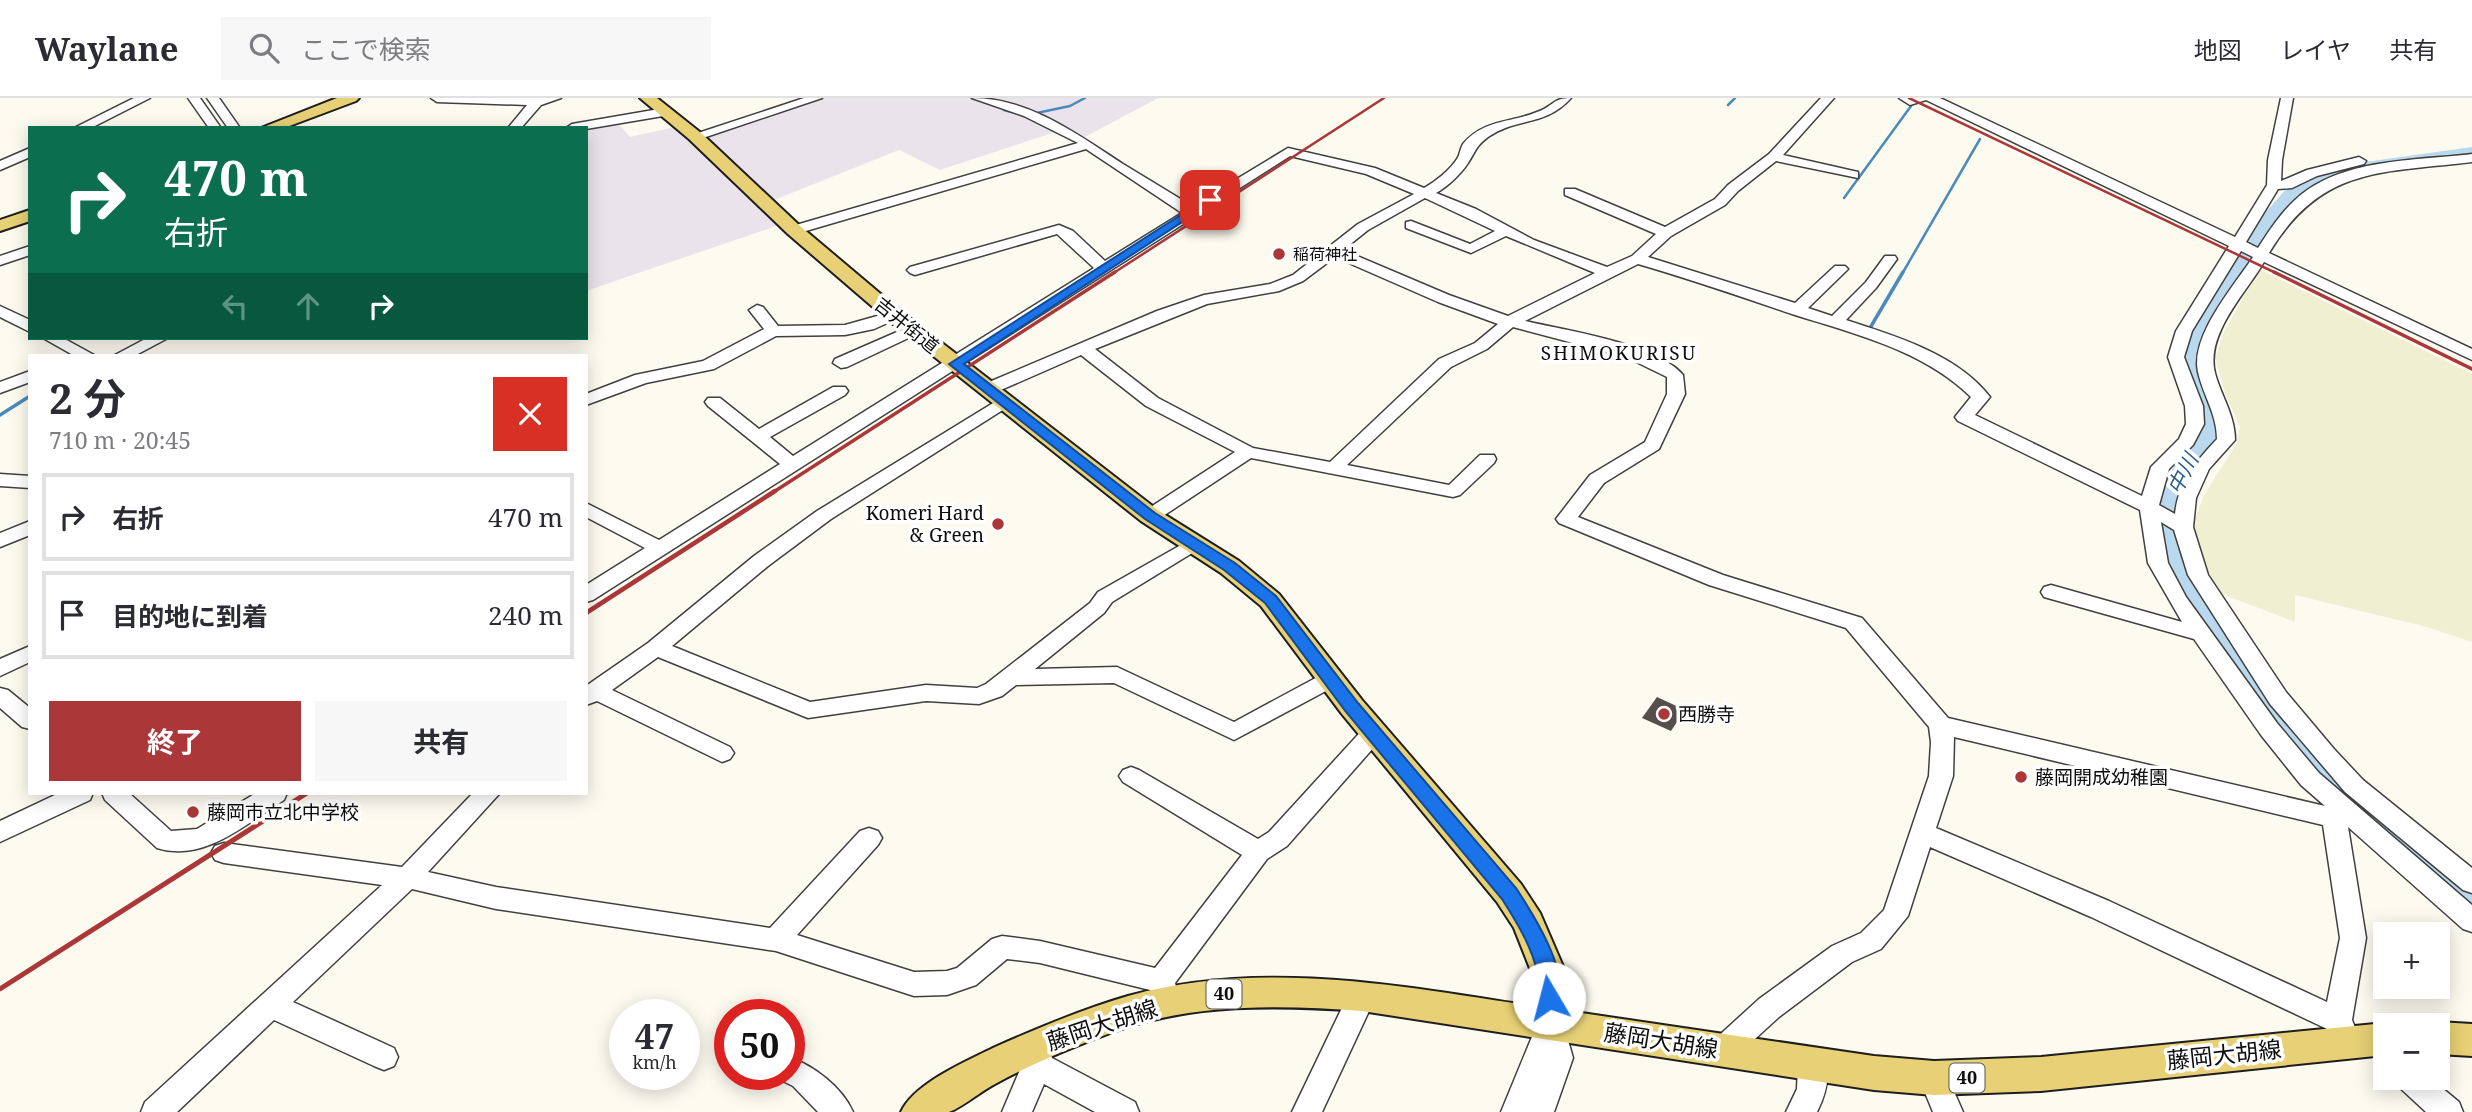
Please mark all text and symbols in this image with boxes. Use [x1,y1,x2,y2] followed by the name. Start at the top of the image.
[221,17,711,80] search box
[35,26,179,71] text: Waylane
[245,29,283,67] icon: search
[301,31,431,67] text: ここで検索
[2194,33,2242,66] text: 地図
[2280,33,2351,66] text: レイヤ
[2389,33,2437,66] text: 共有
[164,144,308,210] text: 470 m
[49,154,140,245] icon: right
[1180,170,1240,230] pin
[1191,181,1229,219] icon: arrive
[164,210,228,253] text: 右折
[1293,243,1357,265] place label: 稲荷神社
[1271,246,1287,262] marker: 稲荷神社
[216,287,254,325] icon: left
[289,287,327,325] icon: ahead
[362,287,400,325] icon: right
[869,291,945,359] street label: 吉井街道
[1541,340,1697,366] district label: SHIMOKURISU
[49,369,126,426] text: 2 分
[493,377,567,451] button: close
[49,424,191,456] text: 710 m · 20:45
[2160,447,2205,499] water label: 中川
[53,498,91,536] icon: right
[488,499,563,535] text: 470 m
[112,500,164,536] text: 右折
[866,500,984,548] place label: Komeri Hard & Green
[990,516,1006,532] marker: Komeri Hard & Green
[53,596,91,634] icon: arrive
[488,597,563,633] text: 240 m
[112,598,268,634] text: 目的地に到着
[49,701,301,781] button: 終了
[315,701,567,781] button: 共有
[1678,701,1735,727] place label: 西勝寺
[1656,706,1672,722] marker: 西勝寺
[2035,764,2168,790] place label: 藤岡開成幼稚園
[2013,769,2029,785] marker: 藤岡開成幼稚園
[207,799,359,825] place label: 藤岡市立北中学校
[185,804,201,820] marker: 藤岡市立北中学校
[2373,922,2450,1090] map controls
[2373,922,2450,999] button: +
[1512,961,1586,1035] position arrow
[1206,980,1242,1009] road number: 40
[1042,991,1161,1057] street label: 藤岡大胡線
[714,999,805,1090] speed limit sign: 50
[635,1012,674,1059] text: 47
[2373,1013,2450,1090] button: −
[1602,1015,1720,1065] street label: 藤岡大胡線
[2165,1032,2283,1076] street label: 藤岡大胡線
[632,1050,677,1074] text: km/h
[1950,1063,1984,1093] road number: 40

